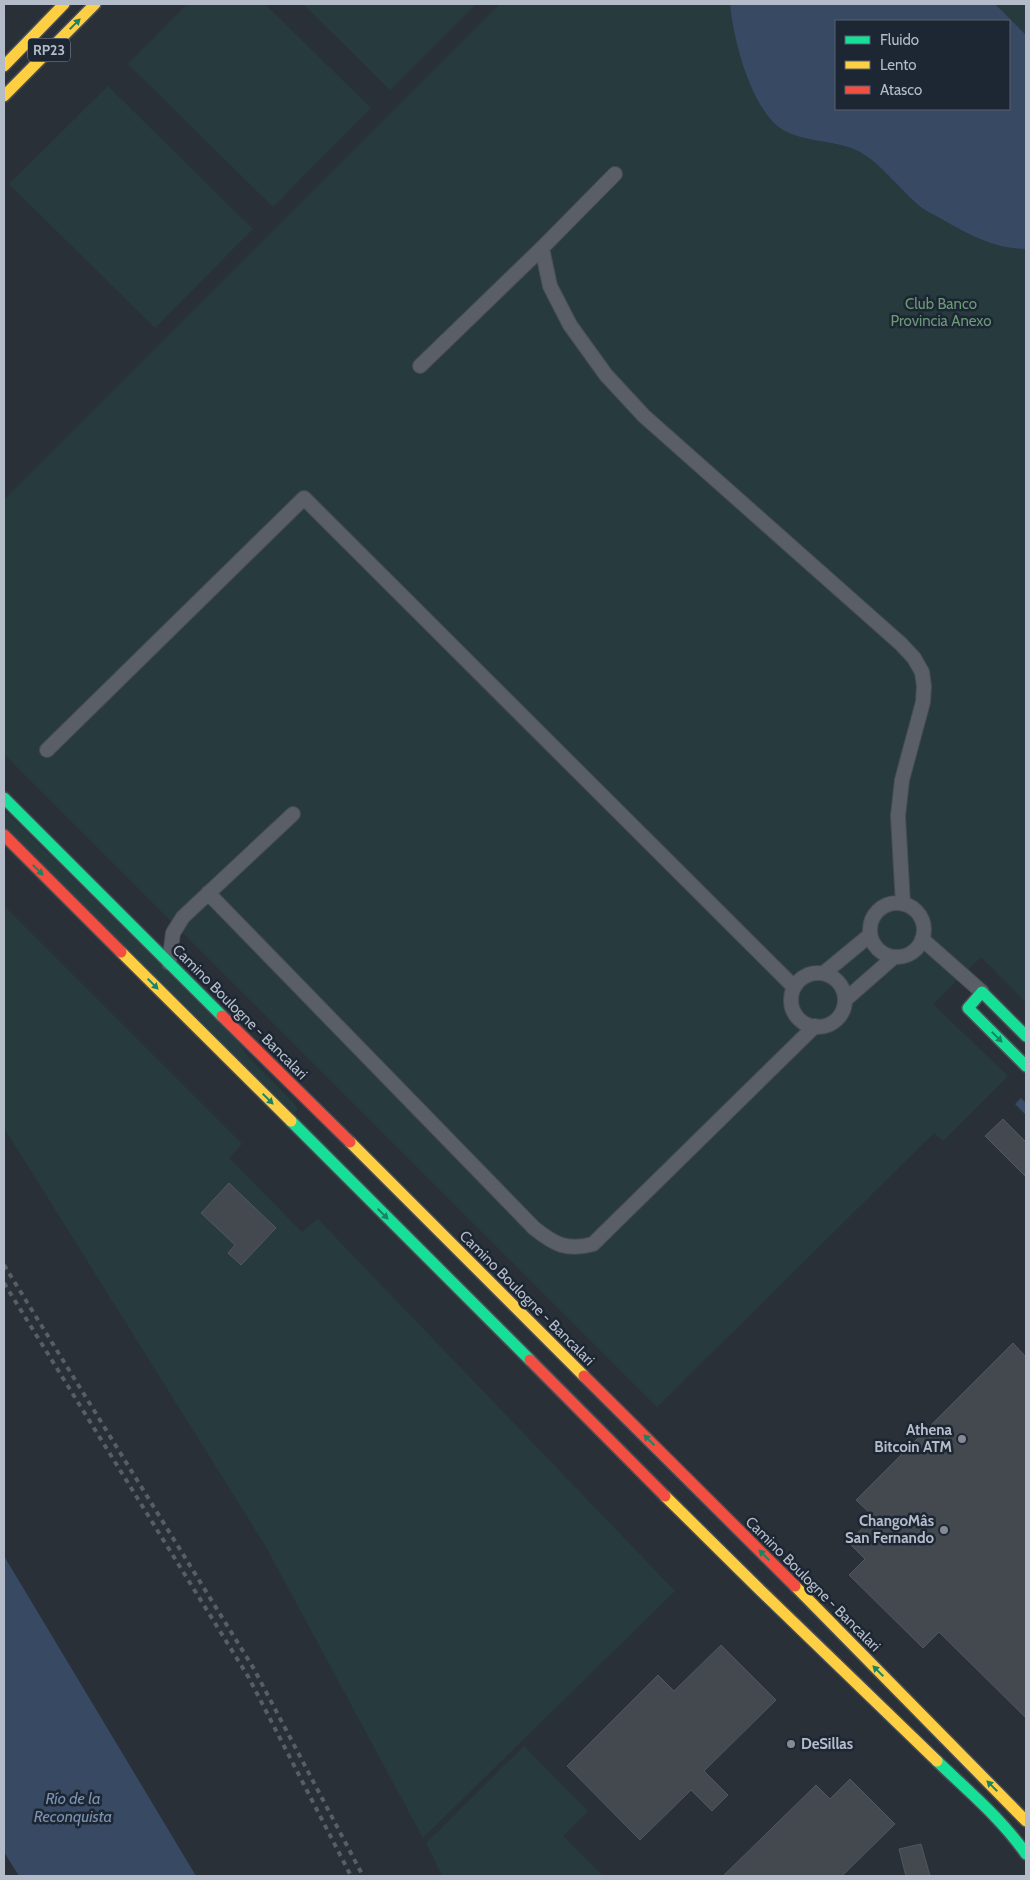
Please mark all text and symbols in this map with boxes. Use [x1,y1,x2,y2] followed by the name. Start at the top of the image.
[69,18,81,30] one-way arrow
[835,20,1010,110] legend
[880,31,919,49] text: Fluido
[28,38,70,62] road number: RP23
[880,56,917,74] text: Lento
[880,81,922,99] text: Atasco
[891,295,991,330] park label: Club Banco Provincia Anexo
[32,864,44,876] one-way arrow
[169,941,311,1083] street label: Camino Boulogne - Bancalari
[147,978,159,990] one-way arrow
[991,1031,1003,1043] one-way arrow
[262,1093,274,1105] one-way arrow
[377,1208,389,1220] one-way arrow
[456,1227,598,1369] street label: Camino Boulogne - Bancalari
[874,1421,953,1456] place label: Athena Bitcoin ATM
[956,1433,968,1445] marker: Athena Bitcoin ATM
[643,1434,655,1446] one-way arrow
[845,1512,934,1547] place label: ChangoMâs San Fernando
[742,1513,884,1655] street label: Camino Boulogne - Bancalari
[938,1524,950,1536] marker: ChangoMâs San Fernando
[758,1549,770,1561] one-way arrow
[872,1665,884,1677] one-way arrow
[801,1735,853,1753] place label: DeSillas
[785,1738,797,1750] marker: DeSillas
[986,1781,998,1793] one-way arrow
[34,1789,112,1826] water label: Río de la Reconquista

